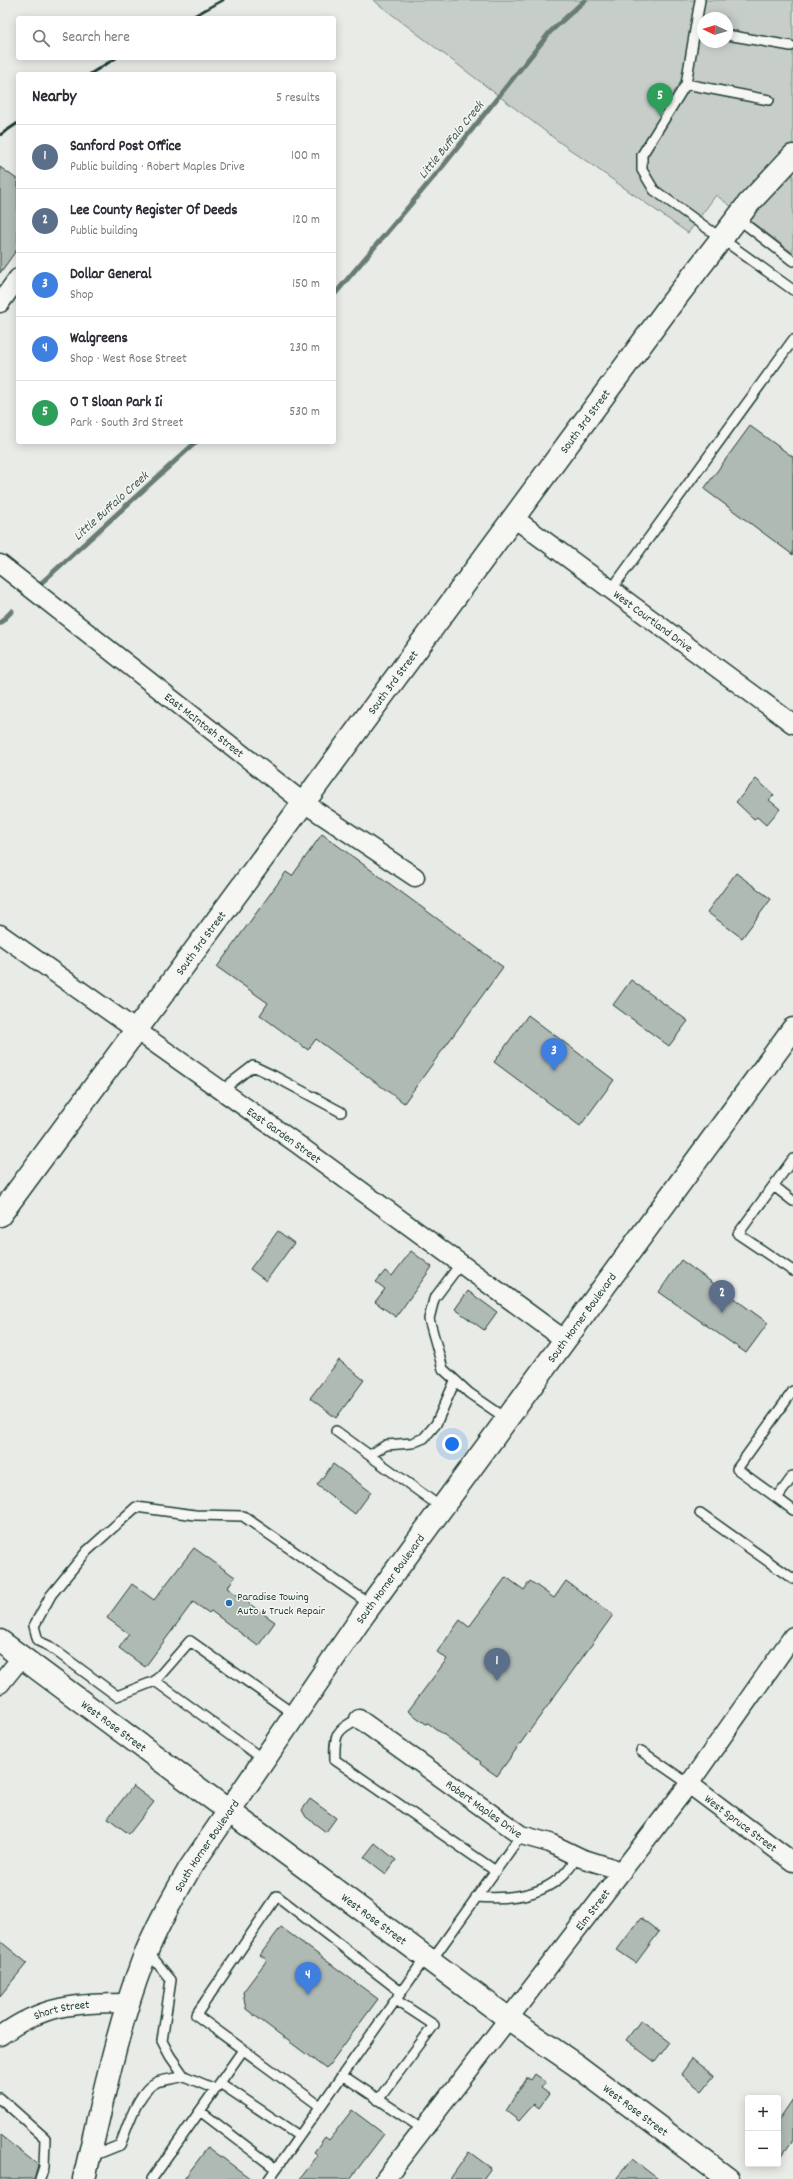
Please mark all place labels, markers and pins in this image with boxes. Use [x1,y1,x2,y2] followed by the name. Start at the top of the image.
[647,83,673,116] pin: 5
[541,1038,567,1071] pin: 3
[709,1280,735,1313] pin: 2
[237,1589,326,1620] place label: Paradise Towing Auto & Truck Repair
[224,1598,234,1608] marker: Paradise Towing Auto & Truck Repair
[484,1648,510,1681] pin: 1
[295,1962,321,1995] pin: 4

